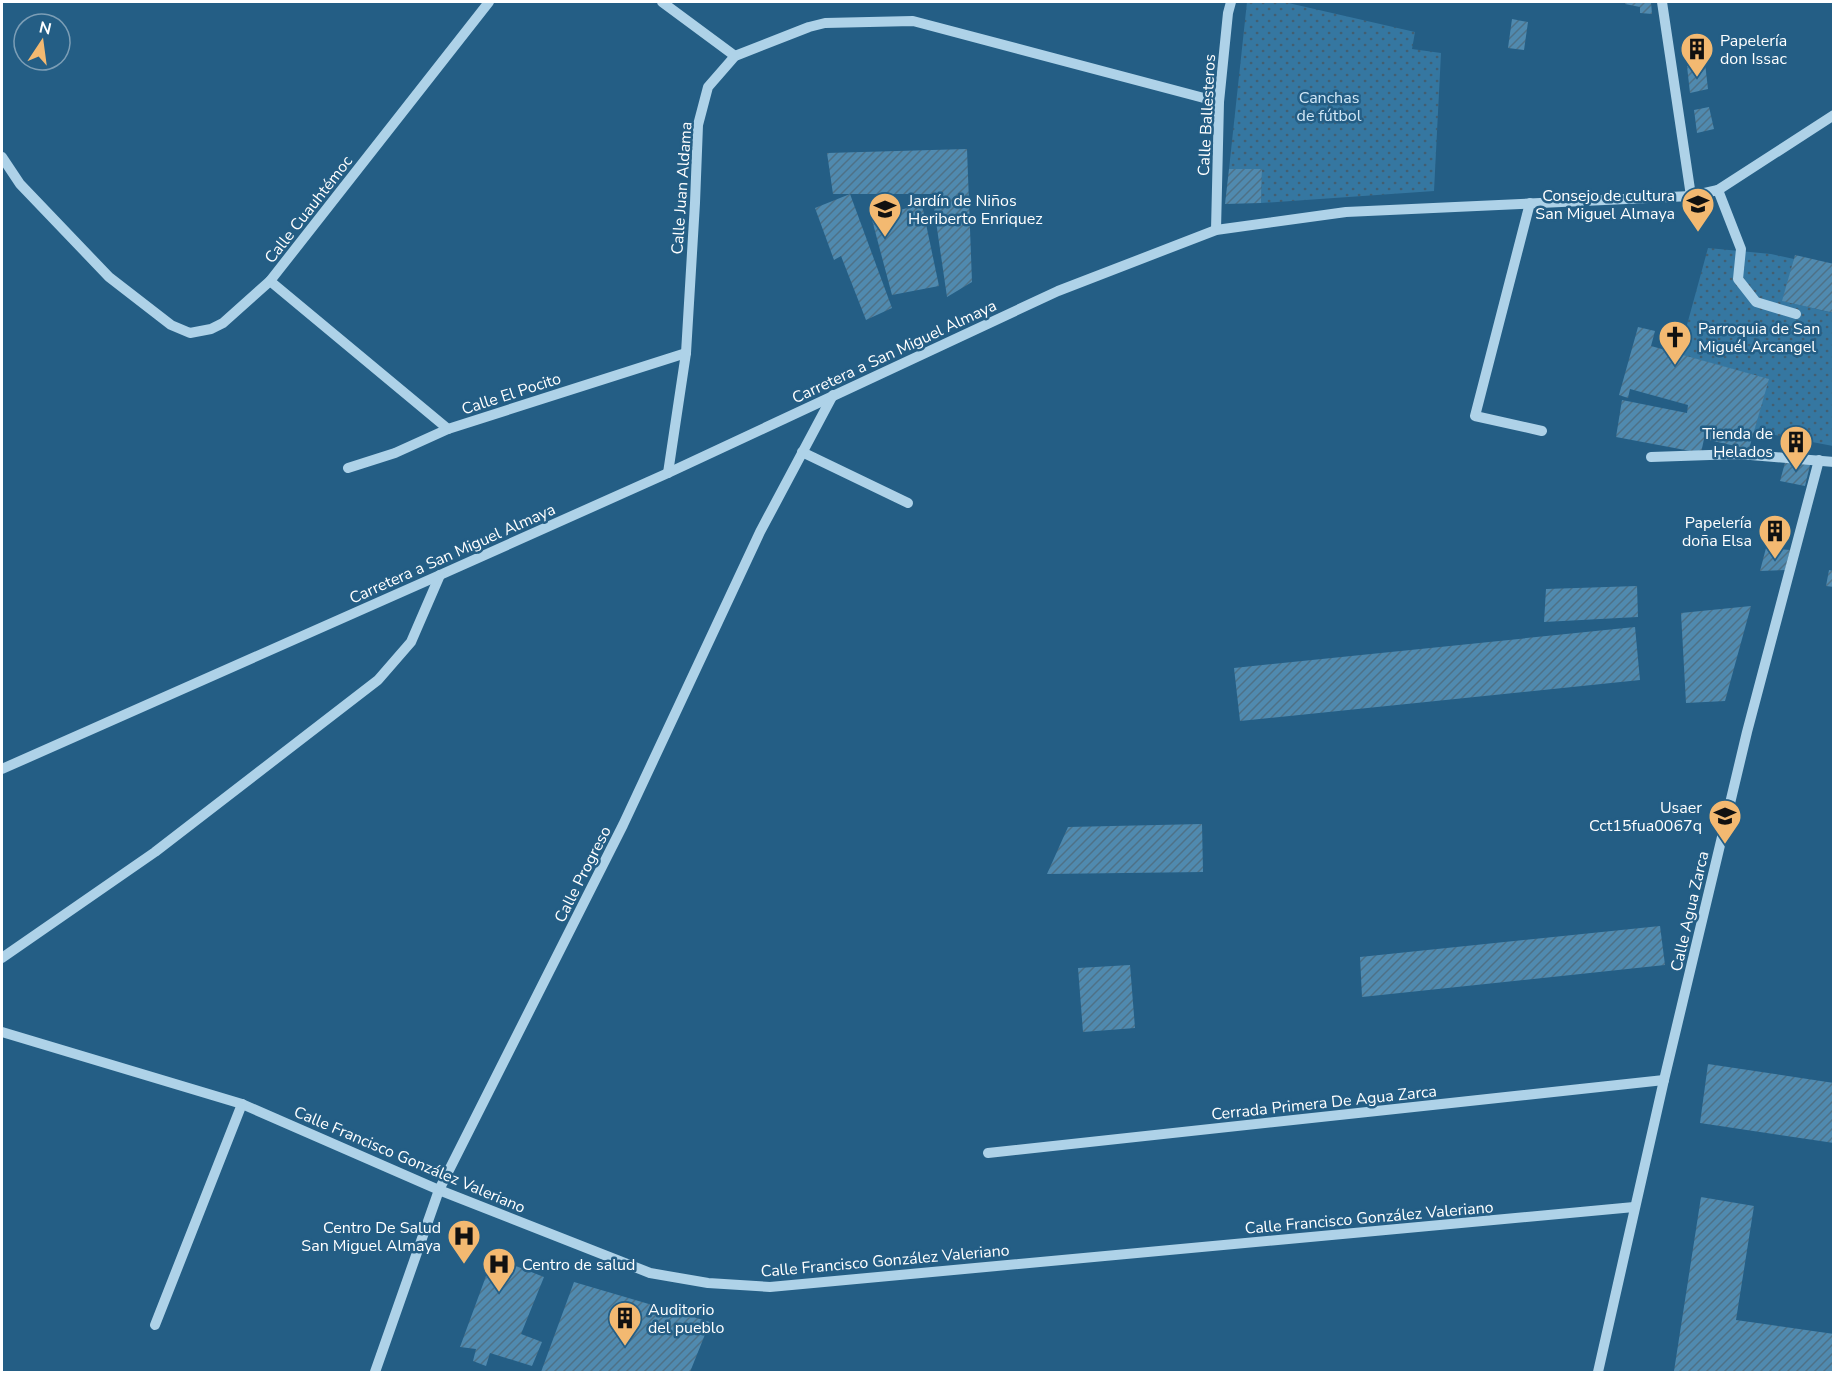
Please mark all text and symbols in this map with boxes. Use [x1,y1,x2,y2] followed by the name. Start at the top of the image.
[12,12,72,72] north arrow
[37,16,53,40] text: N
[1720,30,1787,70] place label: Papelería don Issac
[1679,31,1715,78] building icon: Papelería don Issac
[1193,54,1221,177] street label: Calle Ballesteros
[1297,87,1362,127] park label: Canchas de fútbol
[666,121,698,255] street label: Calle Juan Aldama
[260,151,358,268] street label: Calle Cuauhtémoc
[1535,185,1675,225] place label: Consejo de cultura San Miguel Almaya
[1680,186,1716,233] school or university icon: Consejo de cultura San Miguel Almaya
[907,190,1043,230] place label: Jardín de Niños Heriberto Enriquez
[867,191,903,238] school or university icon: Jardín de Niños Heriberto Enriquez
[789,295,1000,409] street label: Carretera a San Miguel Almaya
[1698,318,1820,358] place label: Parroquia de San Miguél Arcangel
[1657,319,1693,366] church icon: Parroquia de San Miguél Arcangel
[459,367,564,420] street label: Calle El Pocito
[1702,423,1773,463] place label: Tienda de Helados
[1778,424,1814,471] building icon: Tienda de Helados
[346,498,559,609] street label: Carretera a San Miguel Almaya
[1682,512,1752,552] place label: Papelería doña Elsa
[1757,513,1793,560] building icon: Papelería doña Elsa
[1589,797,1702,837] place label: Usaer Cct15fua0067q
[1707,798,1743,845] school or university icon: Usaer Cct15fua0067q
[549,822,617,926] street label: Calle Progreso
[1665,849,1714,973] street label: Calle Agua Zarca
[1210,1080,1438,1126] street label: Cerrada Primera De Agua Zarca
[290,1101,529,1219] street label: Calle Francisco González Valeriano
[1244,1196,1494,1240] street label: Calle Francisco González Valeriano
[301,1217,441,1257] place label: Centro De Salud San Miguel Almaya
[446,1218,482,1265] hospital icon: Centro De Salud San Miguel Almaya
[760,1239,1010,1283] street label: Calle Francisco González Valeriano
[481,1246,517,1293] hospital icon: Centro de salud
[522,1254,635,1276] place label: Centro de salud
[648,1299,724,1339] place label: Auditorio del pueblo
[607,1300,643,1347] building icon: Auditorio del pueblo

